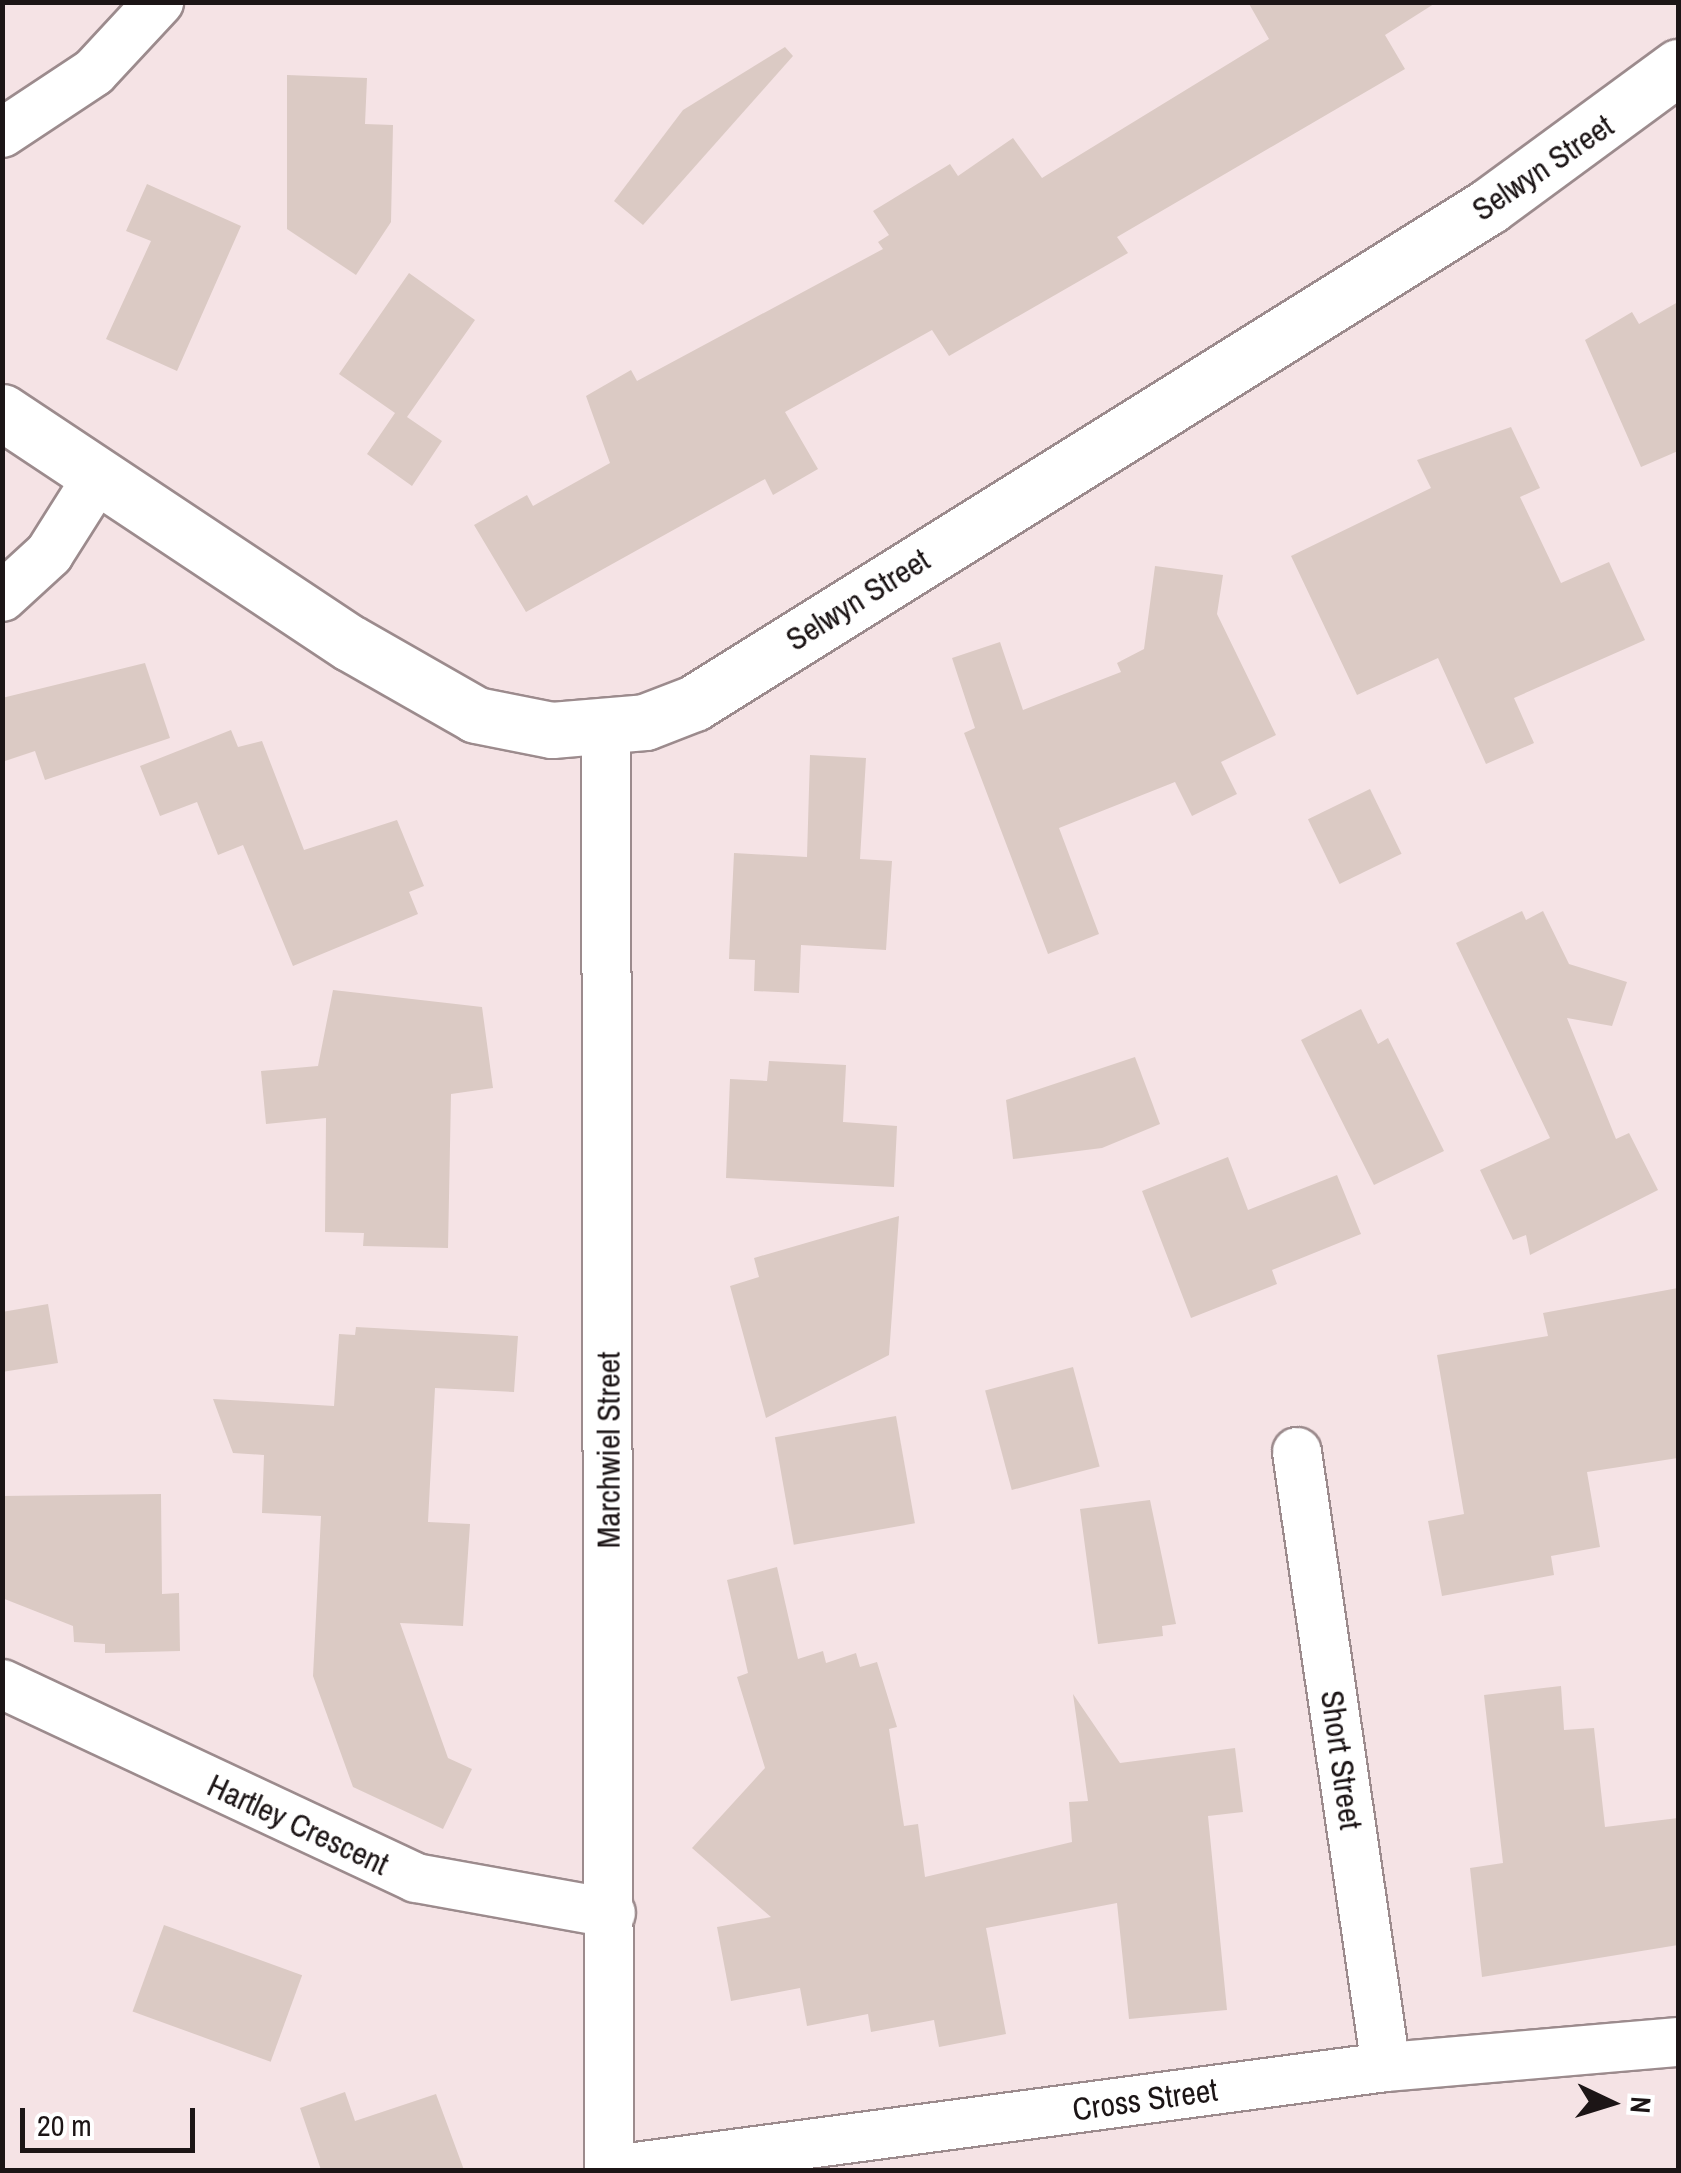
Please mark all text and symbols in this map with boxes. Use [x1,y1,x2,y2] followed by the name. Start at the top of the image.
[1465,107,1621,229] street label: Selwyn Street
[779,541,937,659] street label: Selwyn Street
[590,1352,628,1548] street label: Marchwiel Street
[1312,1688,1370,1832] street label: Short Street
[201,1766,395,1884] street label: Hartley Crescent
[1561,2053,1661,2153] north arrow
[1070,2071,1220,2129] street label: Cross Street
[25,2088,200,2150] scale bar
[1621,2095,1660,2115] text: N
[37,2105,92,2145] text: 20 m

